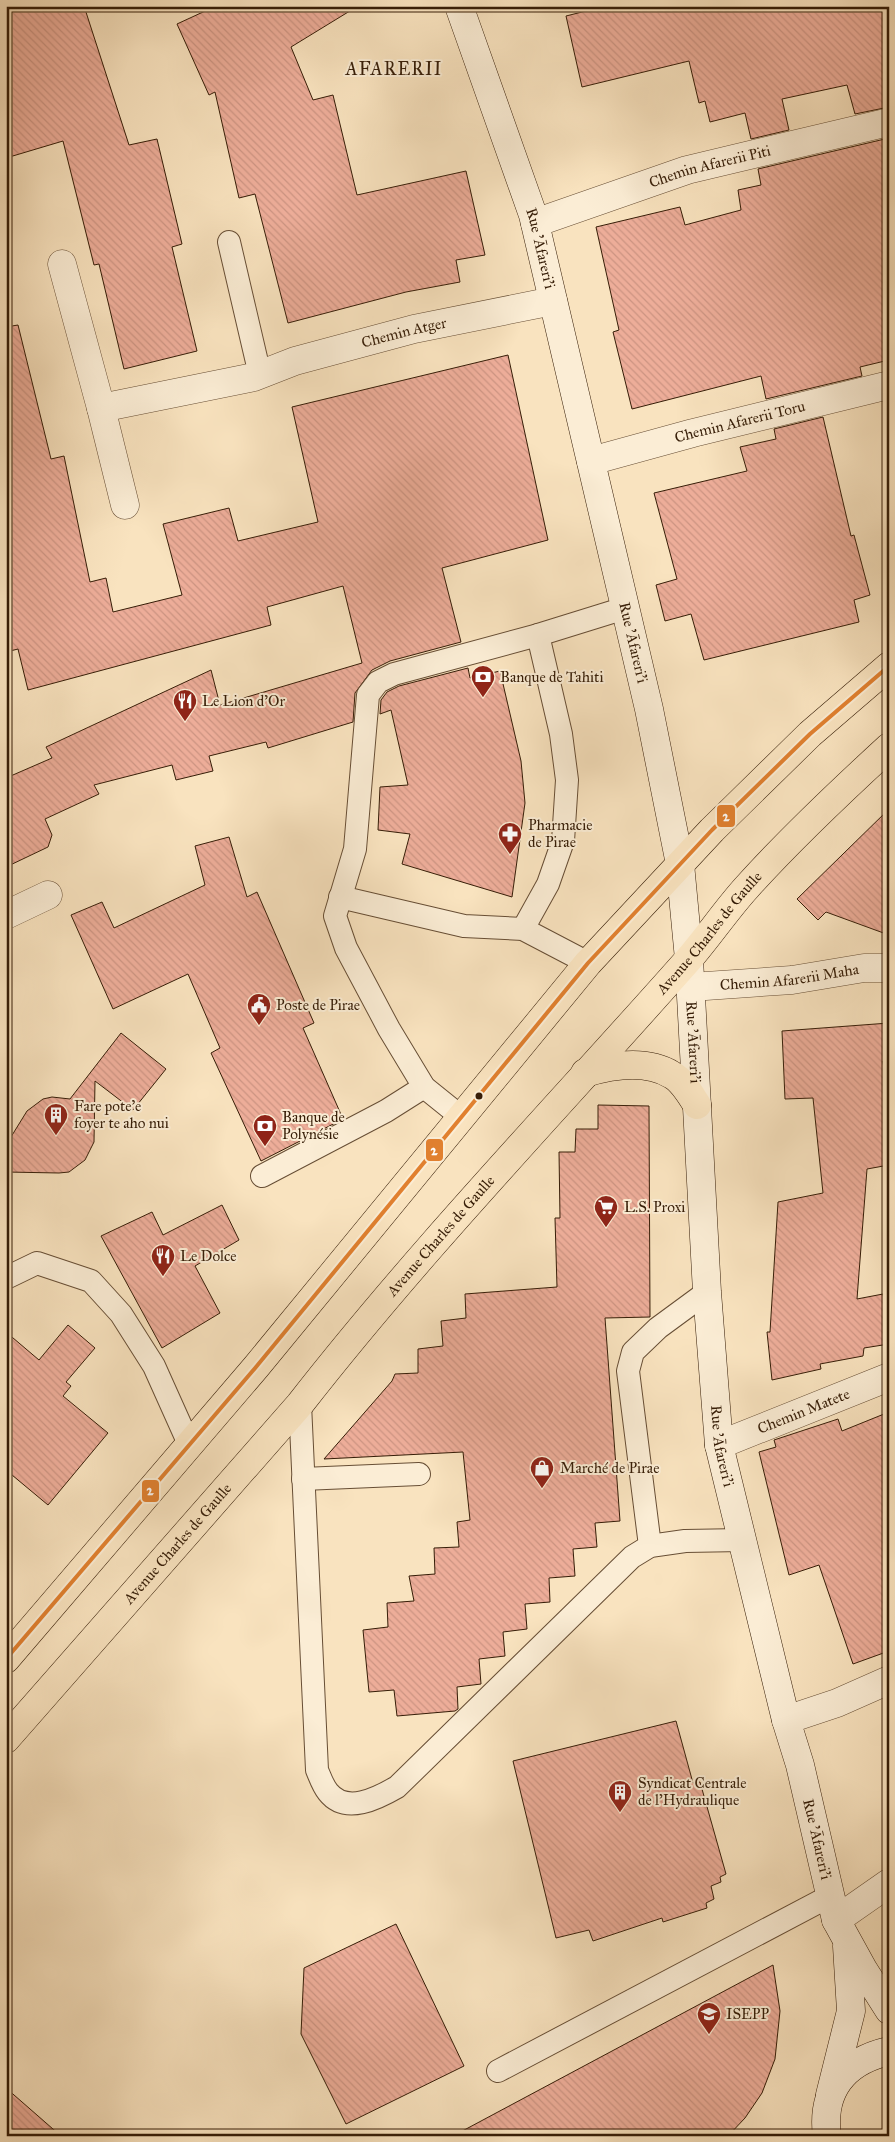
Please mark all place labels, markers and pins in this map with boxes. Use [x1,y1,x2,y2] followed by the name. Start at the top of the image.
[470,664,496,698] bank icon: Banque de Tahiti
[500,668,604,687] place label: Banque de Tahiti
[172,688,198,722] restaurant icon: Le Lion d'Or
[202,692,285,710] place label: Le Lion d'Or
[528,816,592,851] place label: Pharmacie de Pirae
[497,821,523,855] pharmacy icon: Pharmacie de Pirae
[246,992,272,1026] public building icon: Poste de Pirae
[276,996,360,1014] place label: Poste de Pirae
[474,1091,484,1101] unlabelled marker
[74,1097,169,1132] place label: Fare pote'e foyer te aho nui
[43,1102,69,1136] building icon: Fare pote'e foyer te aho nui
[282,1108,345,1143] place label: Banque de Polynésie
[252,1113,278,1147] bank icon: Banque de Polynésie
[593,1194,619,1228] supermarket icon: L.S. Proxi
[624,1198,686,1216] place label: L.S. Proxi
[150,1243,176,1277] restaurant icon: Le Dolce
[180,1247,237,1265] place label: Le Dolce
[529,1455,555,1489] shop icon: Marché de Pirae
[560,1459,659,1477] place label: Marché de Pirae
[638,1774,747,1810] place label: Syndicat Centrale de l'Hydraulique
[607,1779,633,1813] building icon: Syndicat Centrale de l'Hydraulique
[696,2001,722,2035] school or university icon: ISEPP
[726,2005,769,2023] place label: ISEPP

